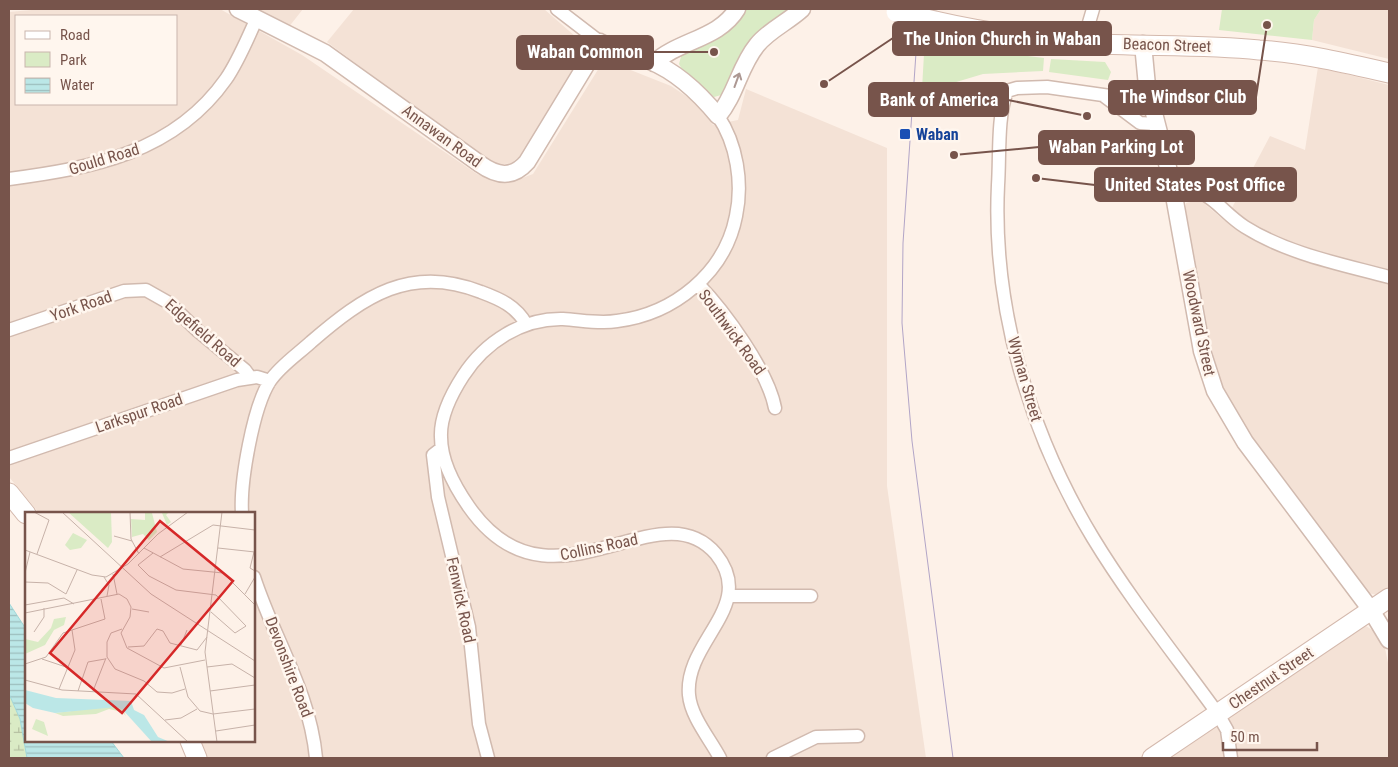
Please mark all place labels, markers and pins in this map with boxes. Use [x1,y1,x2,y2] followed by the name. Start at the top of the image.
[893,22,1111,55] callout: The Union Church in Waban
[517,36,653,69] callout: Waban Common
[1109,81,1256,114] callout: The Windsor Club
[869,83,1008,116] callout: Bank of America
[916,125,959,144] place label: Waban
[898,127,912,141] marker: Waban
[1039,131,1194,164] callout: Waban Parking Lot
[1095,168,1296,201] callout: United States Post Office

